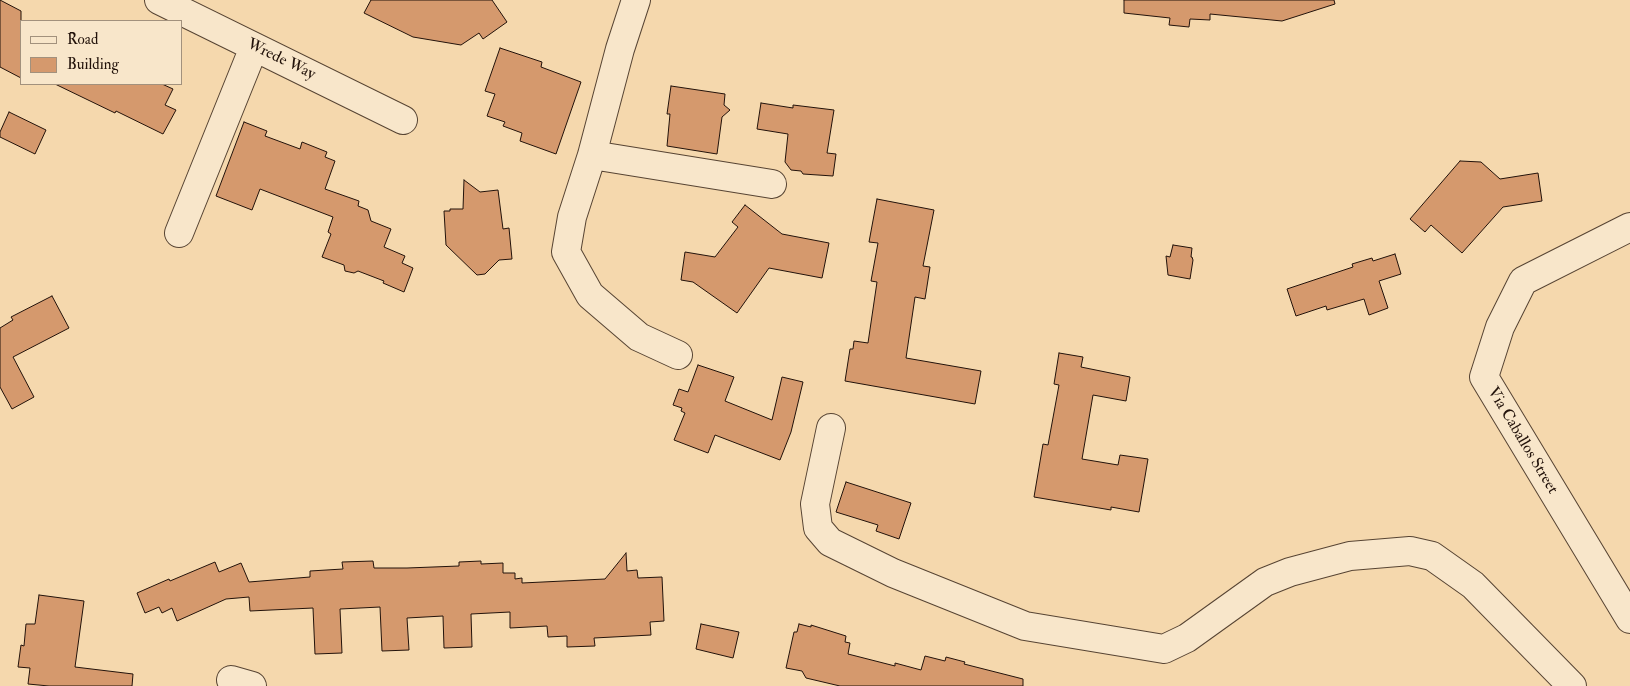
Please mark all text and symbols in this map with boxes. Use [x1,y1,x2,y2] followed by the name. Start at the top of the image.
[20,20,182,85] legend
[67,30,98,49] text: Road
[244,35,318,85] street label: Wrede Way
[67,55,119,74] text: Building
[1483,384,1561,498] street label: Via Caballos Street

